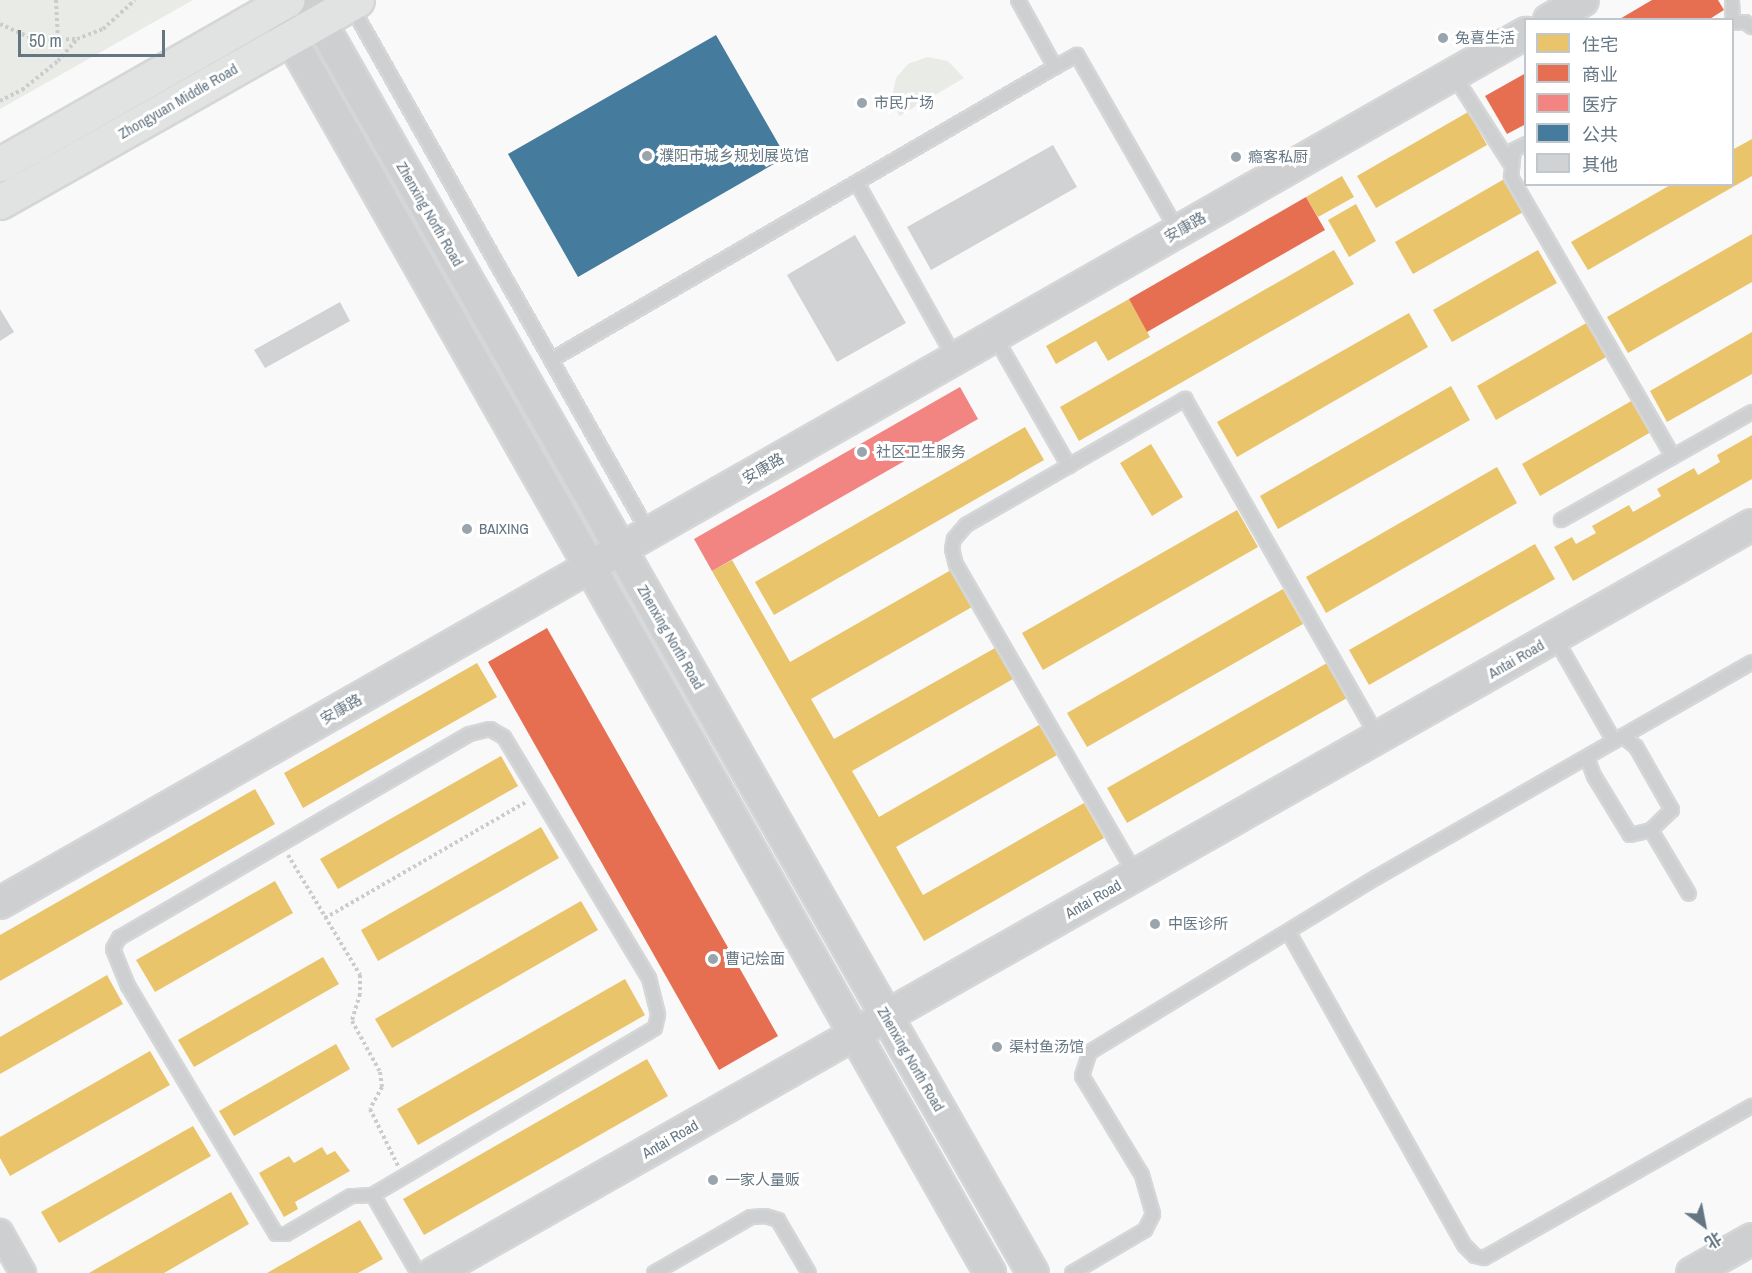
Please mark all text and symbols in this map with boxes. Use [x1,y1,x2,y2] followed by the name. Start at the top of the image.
[21,18,168,56] scale bar
[1524,18,1734,186] legend
[29,28,62,53] text: 50 m
[1455,29,1515,47] place label: 兔喜生活
[1436,31,1450,45] marker: 兔喜生活
[1582,32,1618,57] text: 住宅
[115,60,241,142] street label: Zhongyuan Middle Road
[1582,62,1618,87] text: 商业
[1582,92,1618,117] text: 医疗
[874,94,934,112] place label: 市民广场
[855,96,869,110] marker: 市民广场
[1582,122,1618,147] text: 公共
[659,147,809,165] place label: 濮阳市城乡规划展览馆
[1248,148,1308,166] place label: 瘾客私厨
[640,149,654,163] marker: 濮阳市城乡规划展览馆
[1229,150,1243,164] marker: 瘾客私厨
[1582,152,1618,177] text: 其他
[393,159,467,269] street label: Zhenxing North Road
[1161,208,1209,246] street label: 安康路
[853,443,871,461] marker: 社区卫生服务
[876,443,966,461] place label: 社区卫生服务
[739,449,787,487] street label: 安康路
[479,520,529,538] place label: BAIXING
[460,522,474,536] marker: BAIXING
[634,582,708,692] street label: Zhenxing North Road
[1485,636,1547,682] street label: Antai Road
[317,690,365,728] street label: 安康路
[1062,876,1124,922] street label: Antai Road
[1146,915,1164,933] marker: 中医诊所
[1168,915,1228,933] place label: 中医诊所
[725,950,785,968] place label: 曹记烩面
[706,952,720,966] marker: 曹记烩面
[874,1004,948,1114] street label: Zhenxing North Road
[1009,1038,1084,1056] place label: 渠村鱼汤馆
[990,1040,1004,1054] marker: 渠村鱼汤馆
[639,1116,701,1162] street label: Antai Road
[725,1171,800,1189] place label: 一家人量贩
[706,1173,720,1187] marker: 一家人量贩
[1674,1195,1734,1255] north arrow
[1701,1227,1726,1254] text: 北

